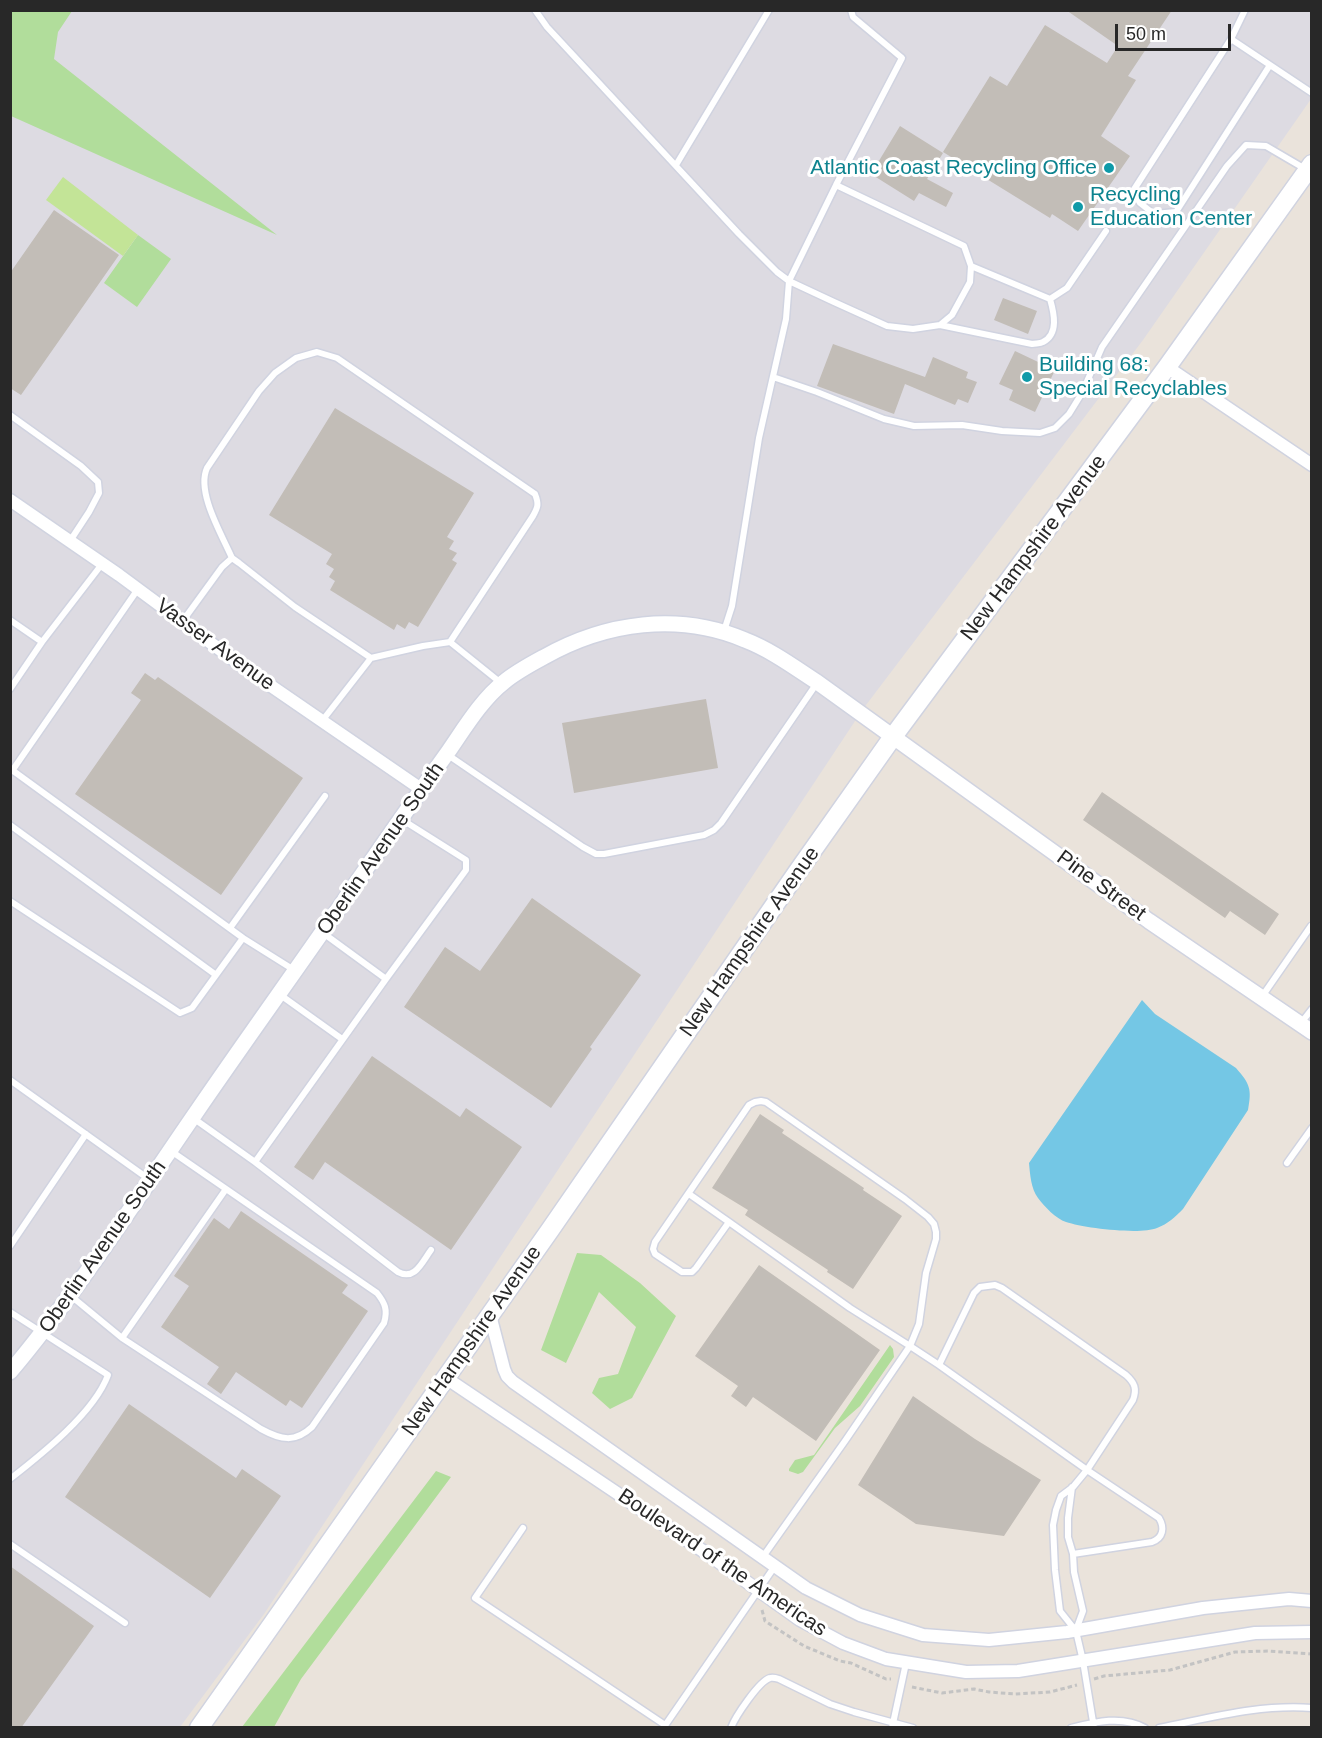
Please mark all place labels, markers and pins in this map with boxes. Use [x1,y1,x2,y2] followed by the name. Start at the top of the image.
[810,155,1097,181] place label: Atlantic Coast Recycling Office
[1102,161,1116,175] marker: Atlantic Coast Recycling Office
[1090,182,1252,232] place label: Recycling Education Center
[1071,200,1085,214] marker: Recycling Education Center
[1039,352,1227,402] place label: Building 68: Special Recyclables
[1020,370,1034,384] marker: Building 68: Special Recyclables

